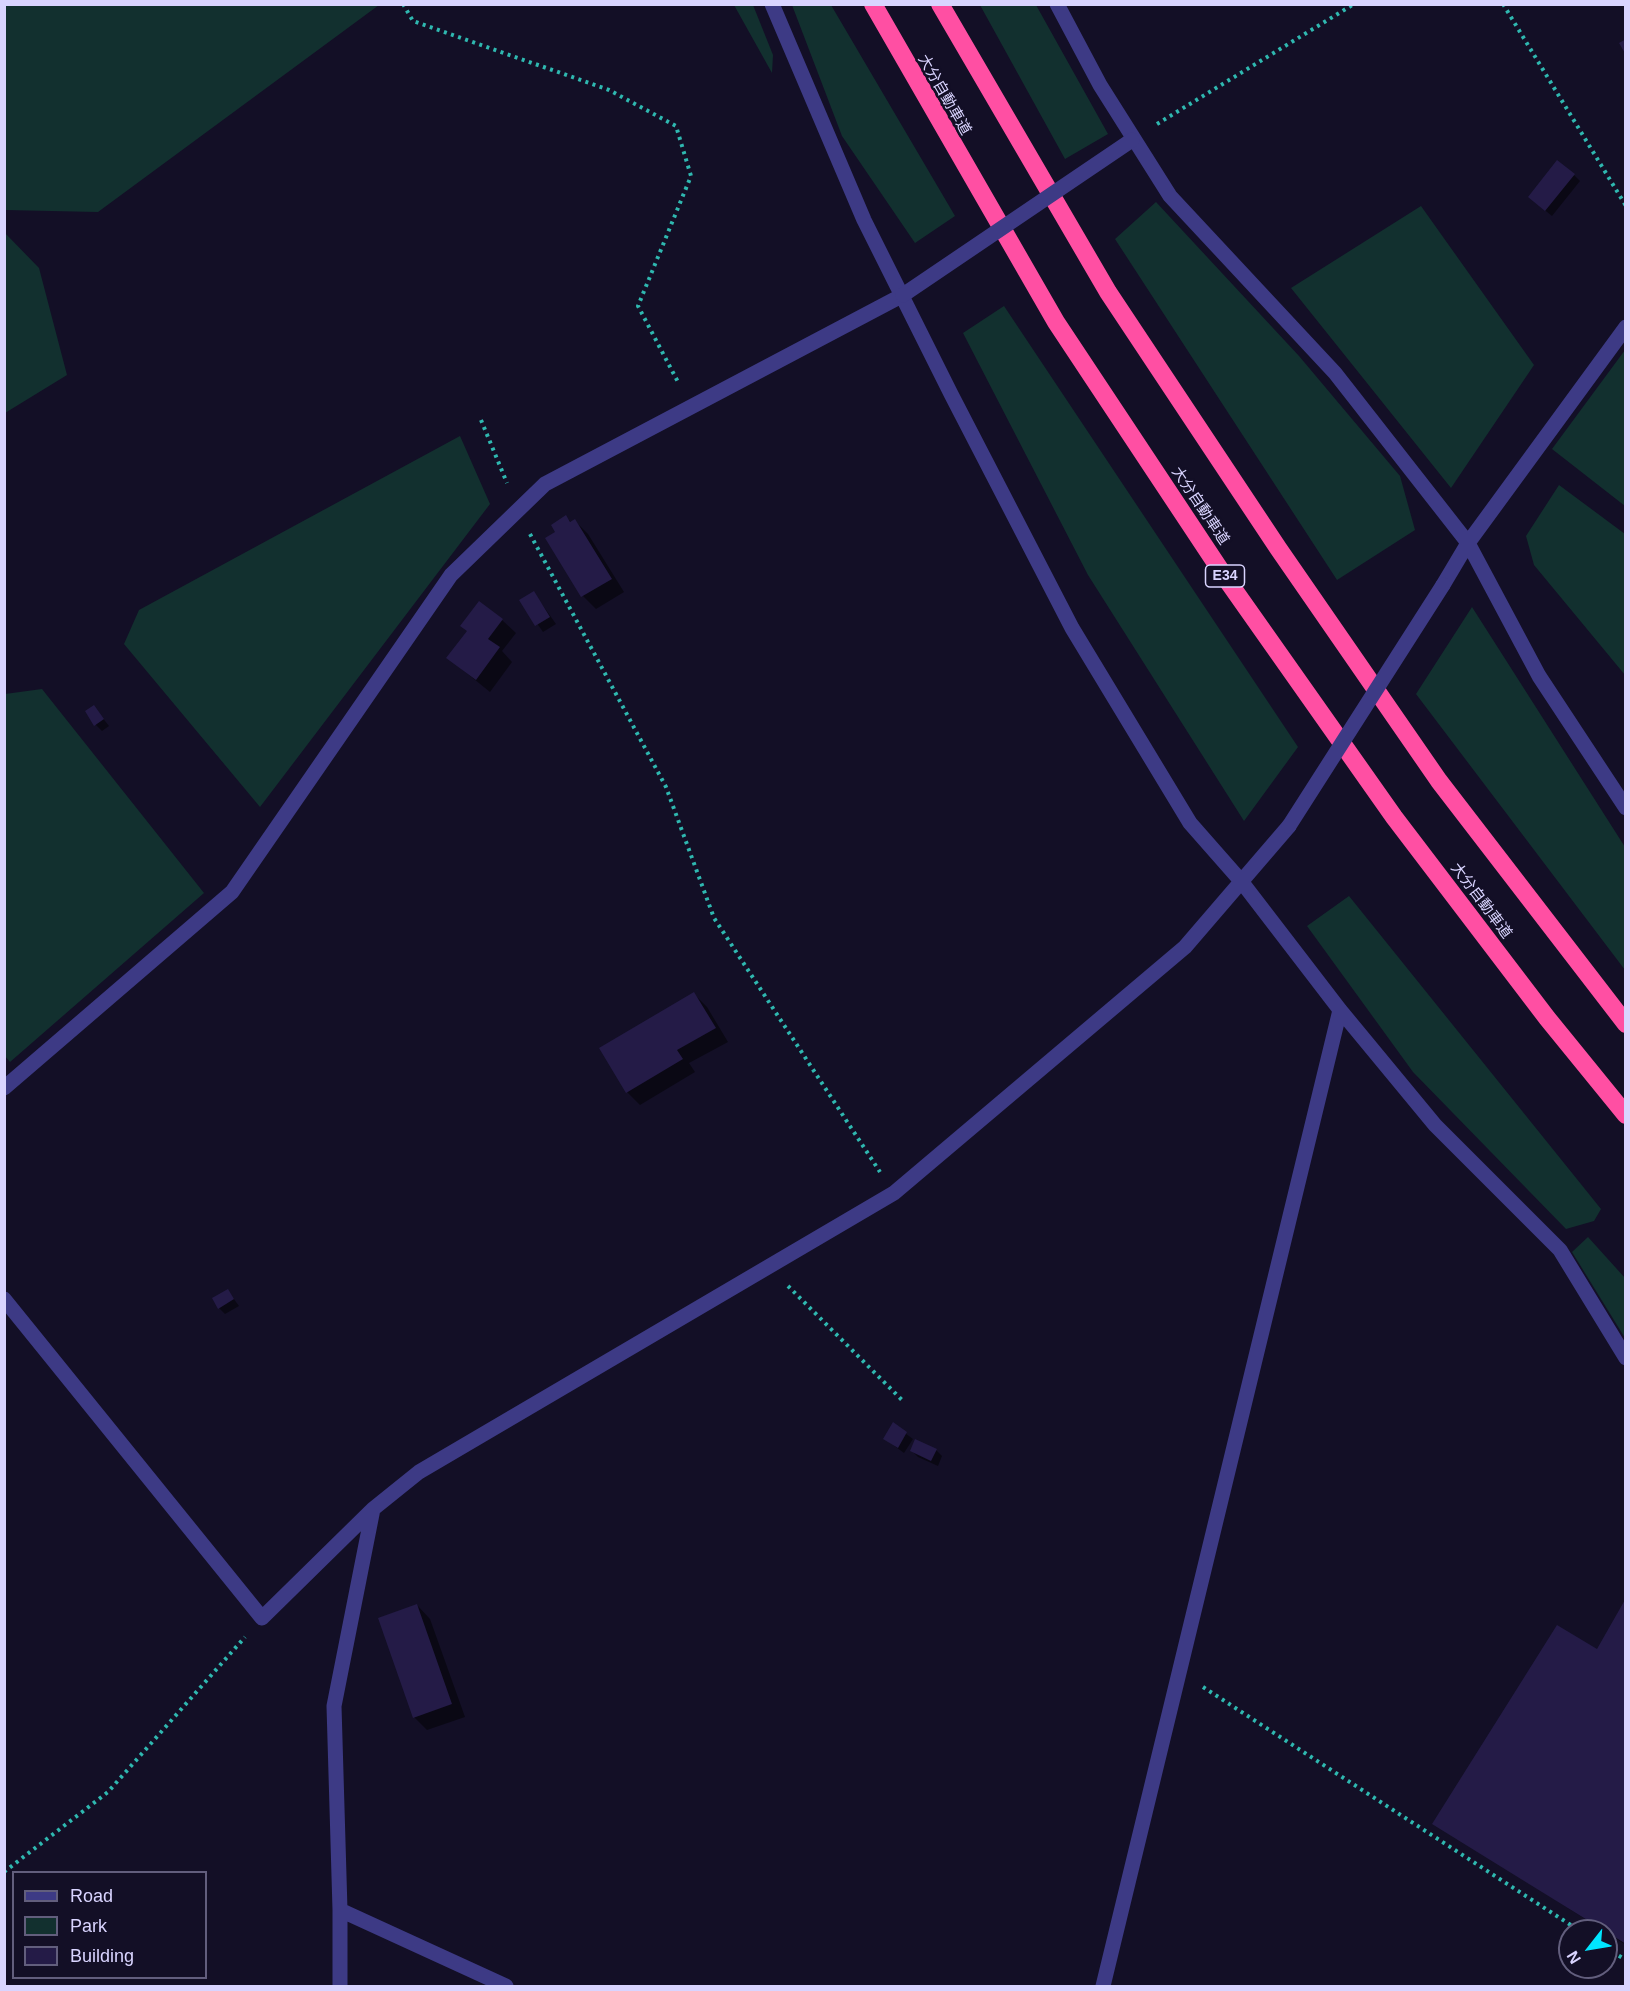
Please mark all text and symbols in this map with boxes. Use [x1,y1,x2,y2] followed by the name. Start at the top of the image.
[914,52,974,138] street label: 大分自動車道
[1167,464,1233,548] street label: 大分自動車道
[1206,565,1244,587] road number: E34
[1447,860,1515,942] street label: 大分自動車道
[12,1871,207,1979] legend
[70,1886,113,1906] text: Road
[70,1916,107,1936] text: Park
[1558,1919,1618,1979] north arrow
[70,1946,134,1966] text: Building
[1564,1948,1584,1967] text: N

